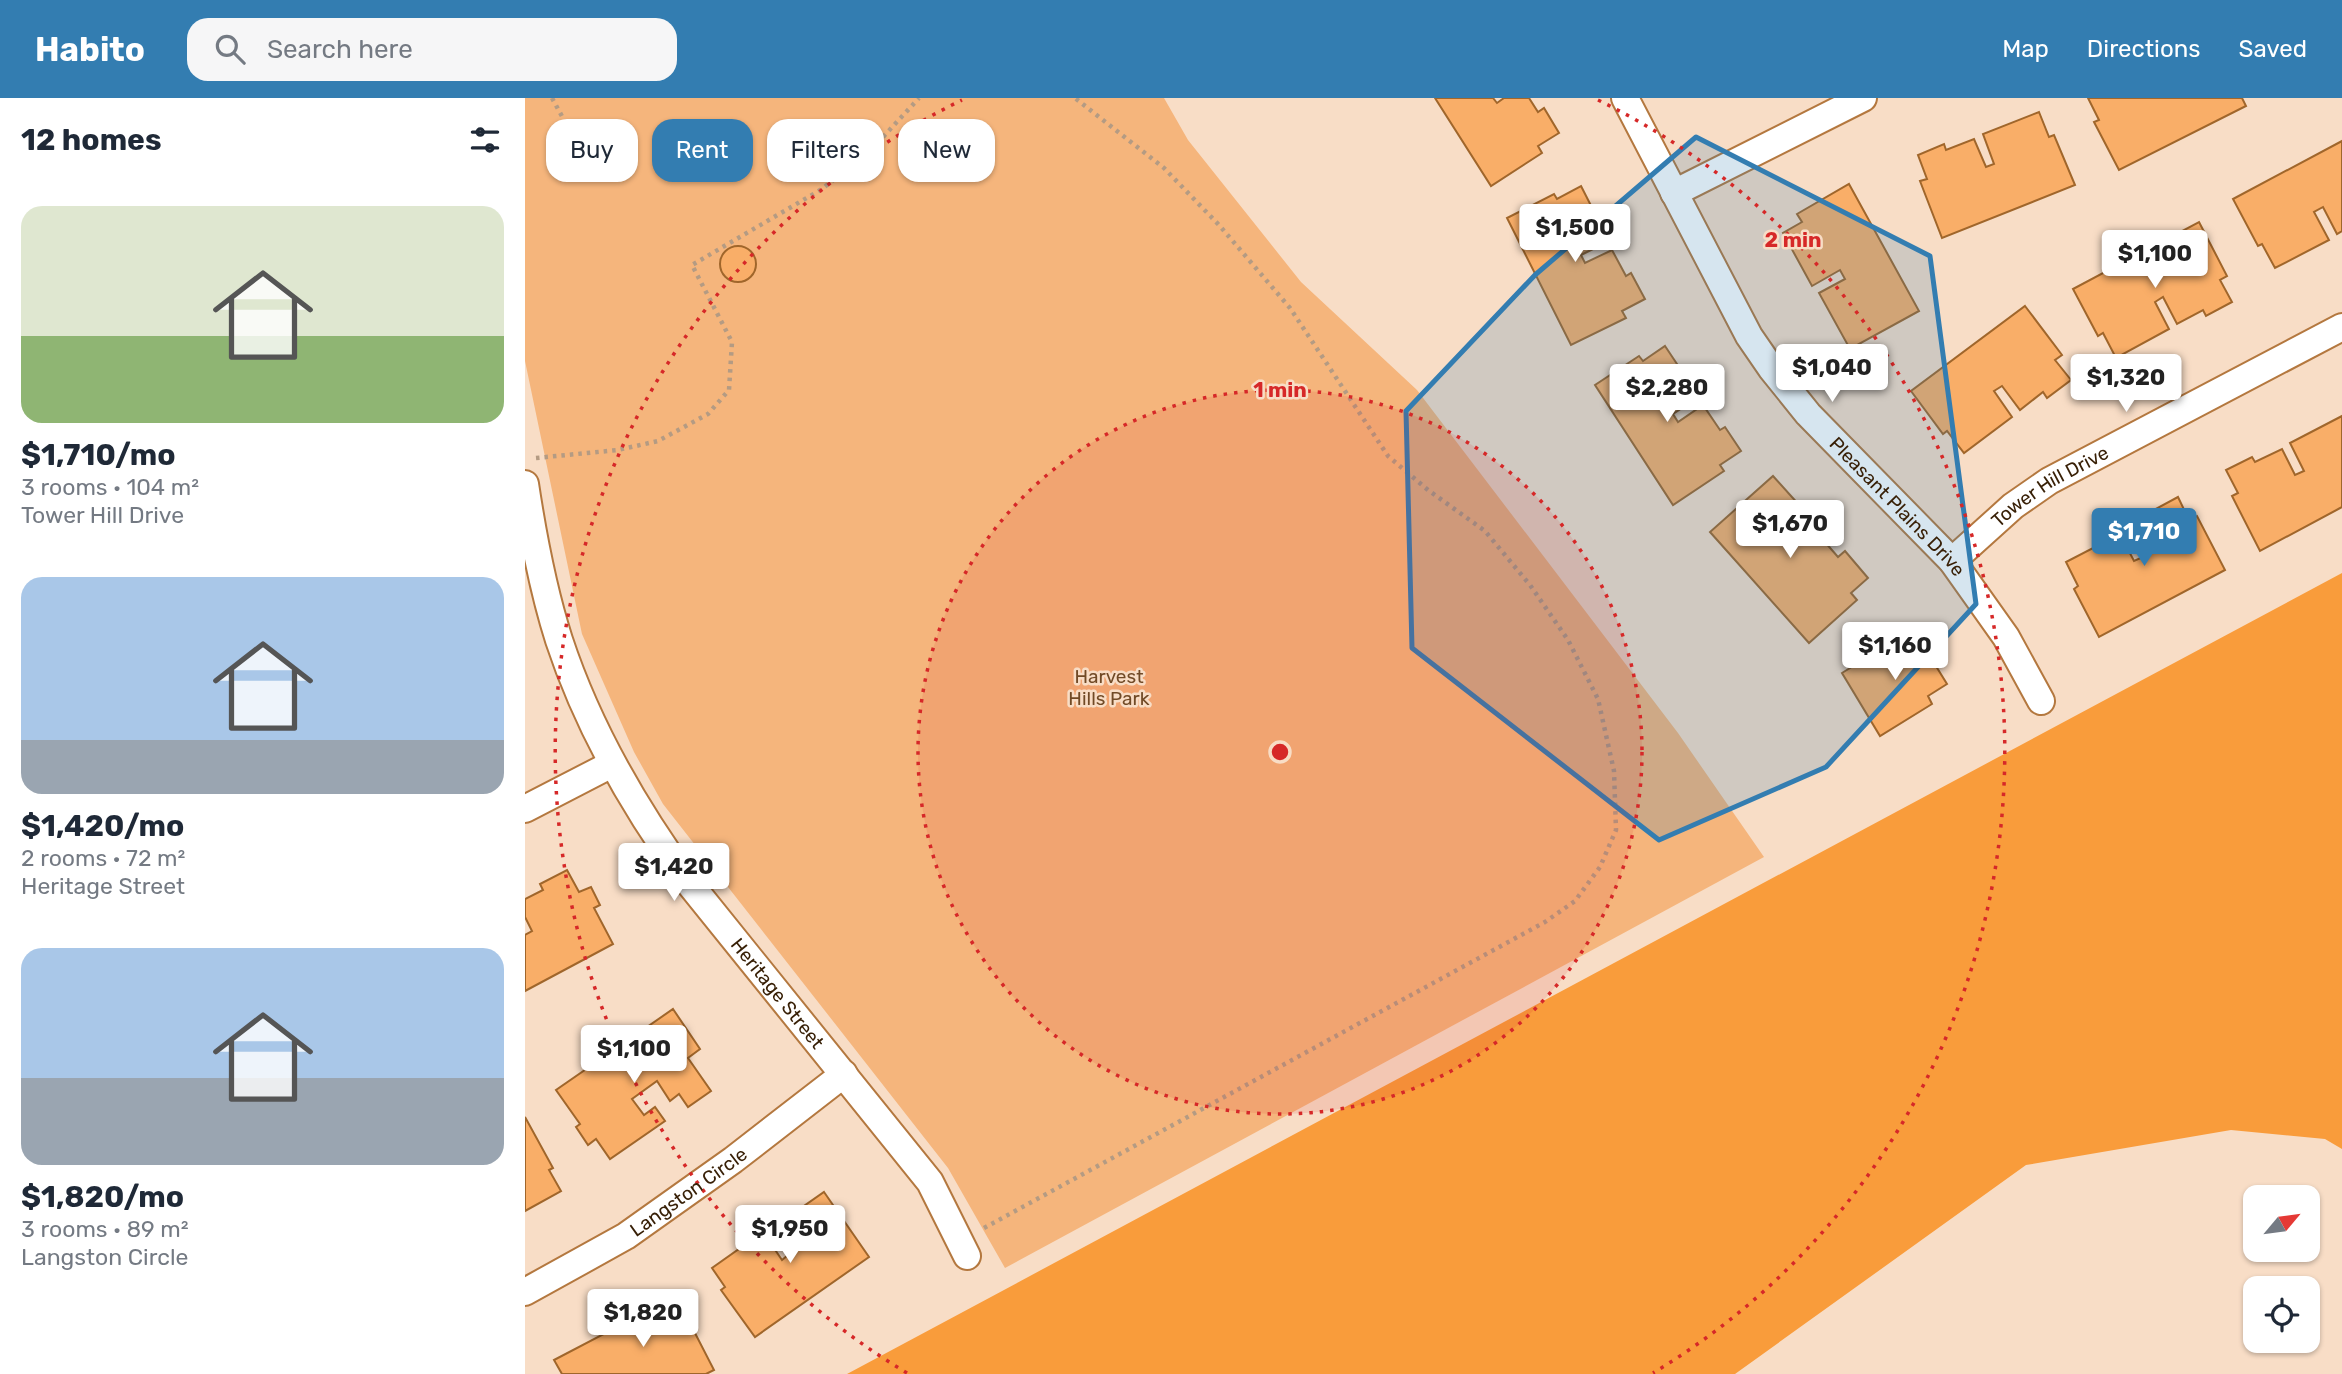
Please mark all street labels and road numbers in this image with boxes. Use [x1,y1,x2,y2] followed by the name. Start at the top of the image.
[1825,432,1970,581] street label: Pleasant Plains Drive
[1987,441,2112,532] street label: Tower Hill Drive
[726,933,829,1054] street label: Heritage Street
[626,1142,752,1242] street label: Langston Circle

